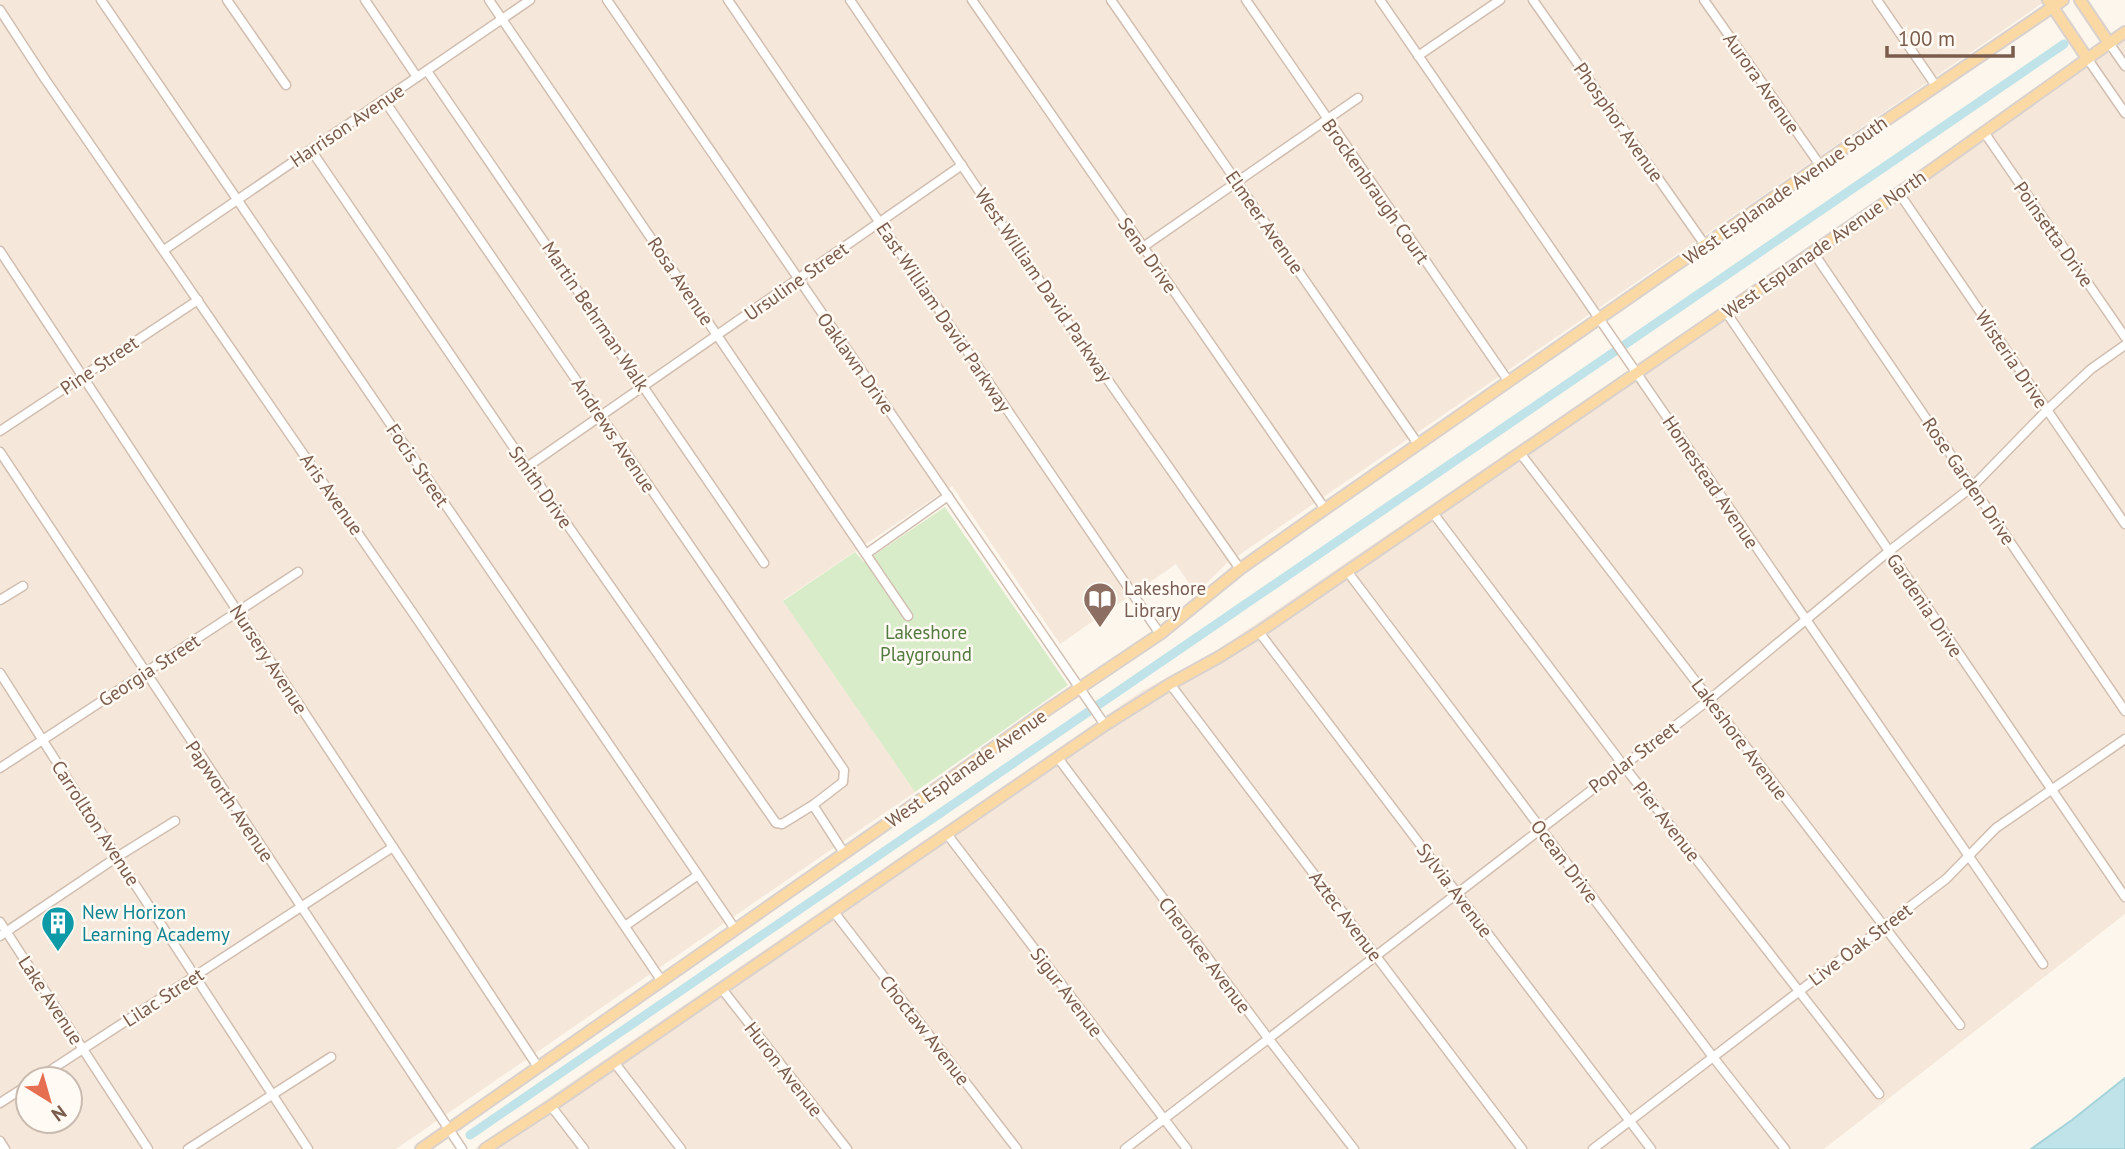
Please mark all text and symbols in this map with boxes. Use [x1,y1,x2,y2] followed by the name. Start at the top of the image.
[1887,14,2013,58] scale bar
[1898,25,1955,52] text: 100 m
[1718,28,1806,138] street label: Aurora Avenue
[1569,58,1669,186] street label: Phosphor Avenue
[285,78,409,172] street label: Harrison Avenue
[1678,110,1892,270] street label: West Esplanade Avenue South
[1317,114,1435,269] street label: Brockenbraugh Court
[1718,164,1930,324] street label: West Esplanade Avenue North
[1221,166,1309,278] street label: Elmeer Avenue
[2009,177,2099,291] street label: Poinsetta Drive
[970,183,1118,387] street label: West William David Parkway
[1113,212,1183,298] street label: Sena Drive
[871,217,1017,417] street label: East William David Parkway
[643,232,719,330] street label: Rosa Avenue
[739,236,853,326] street label: Ursuline Street
[537,237,655,395] street label: Martin Behrman Walk
[1970,305,2054,413] street label: Wisteria Drive
[812,308,900,418] street label: Oaklawn Drive
[55,330,143,400] street label: Pine Street
[567,373,661,497] street label: Andrews Avenue
[1658,411,1764,553] street label: Homestead Avenue
[1917,413,2021,549] street label: Rose Garden Drive
[381,419,455,512] street label: Focis Street
[504,441,578,533] street label: Smith Drive
[295,448,369,540] street label: Aris Avenue
[1882,549,1968,661] street label: Gardenia Drive
[1124,576,1206,622] place label: Lakeshore Library
[1081,580,1119,629] library icon: Lakeshore Library
[225,600,313,718] street label: Nursery Avenue
[880,620,972,666] park label: Lakeshore Playground
[94,628,205,712] street label: Georgia Street
[1687,674,1793,804] street label: Lakeshore Avenue
[881,703,1051,833] street label: West Esplanade Avenue
[1584,715,1683,798] street label: Poplar Street
[181,736,279,866] street label: Papworth Avenue
[47,756,145,890] street label: Carrollton Avenue
[1628,776,1706,866] street label: Pier Avenue
[1526,815,1604,907] street label: Ocean Drive
[1412,838,1498,942] street label: Sylvia Avenue
[1304,866,1388,966] street label: Aztec Avenue
[1153,892,1257,1018] street label: Cherokee Avenue
[1804,897,1917,991] street label: Live Oak Street
[82,900,230,946] place label: New Horizon Learning Academy
[39,904,77,953] building icon: New Horizon Learning Academy
[1026,942,1108,1042] street label: Sigur Avenue
[13,951,89,1049] street label: Lake Avenue
[118,962,208,1032] street label: Lilac Street
[875,970,975,1090] street label: Choctaw Avenue
[739,1017,829,1121] street label: Huron Avenue
[14,1065,84,1135] north arrow
[47,1100,71,1127] text: N

